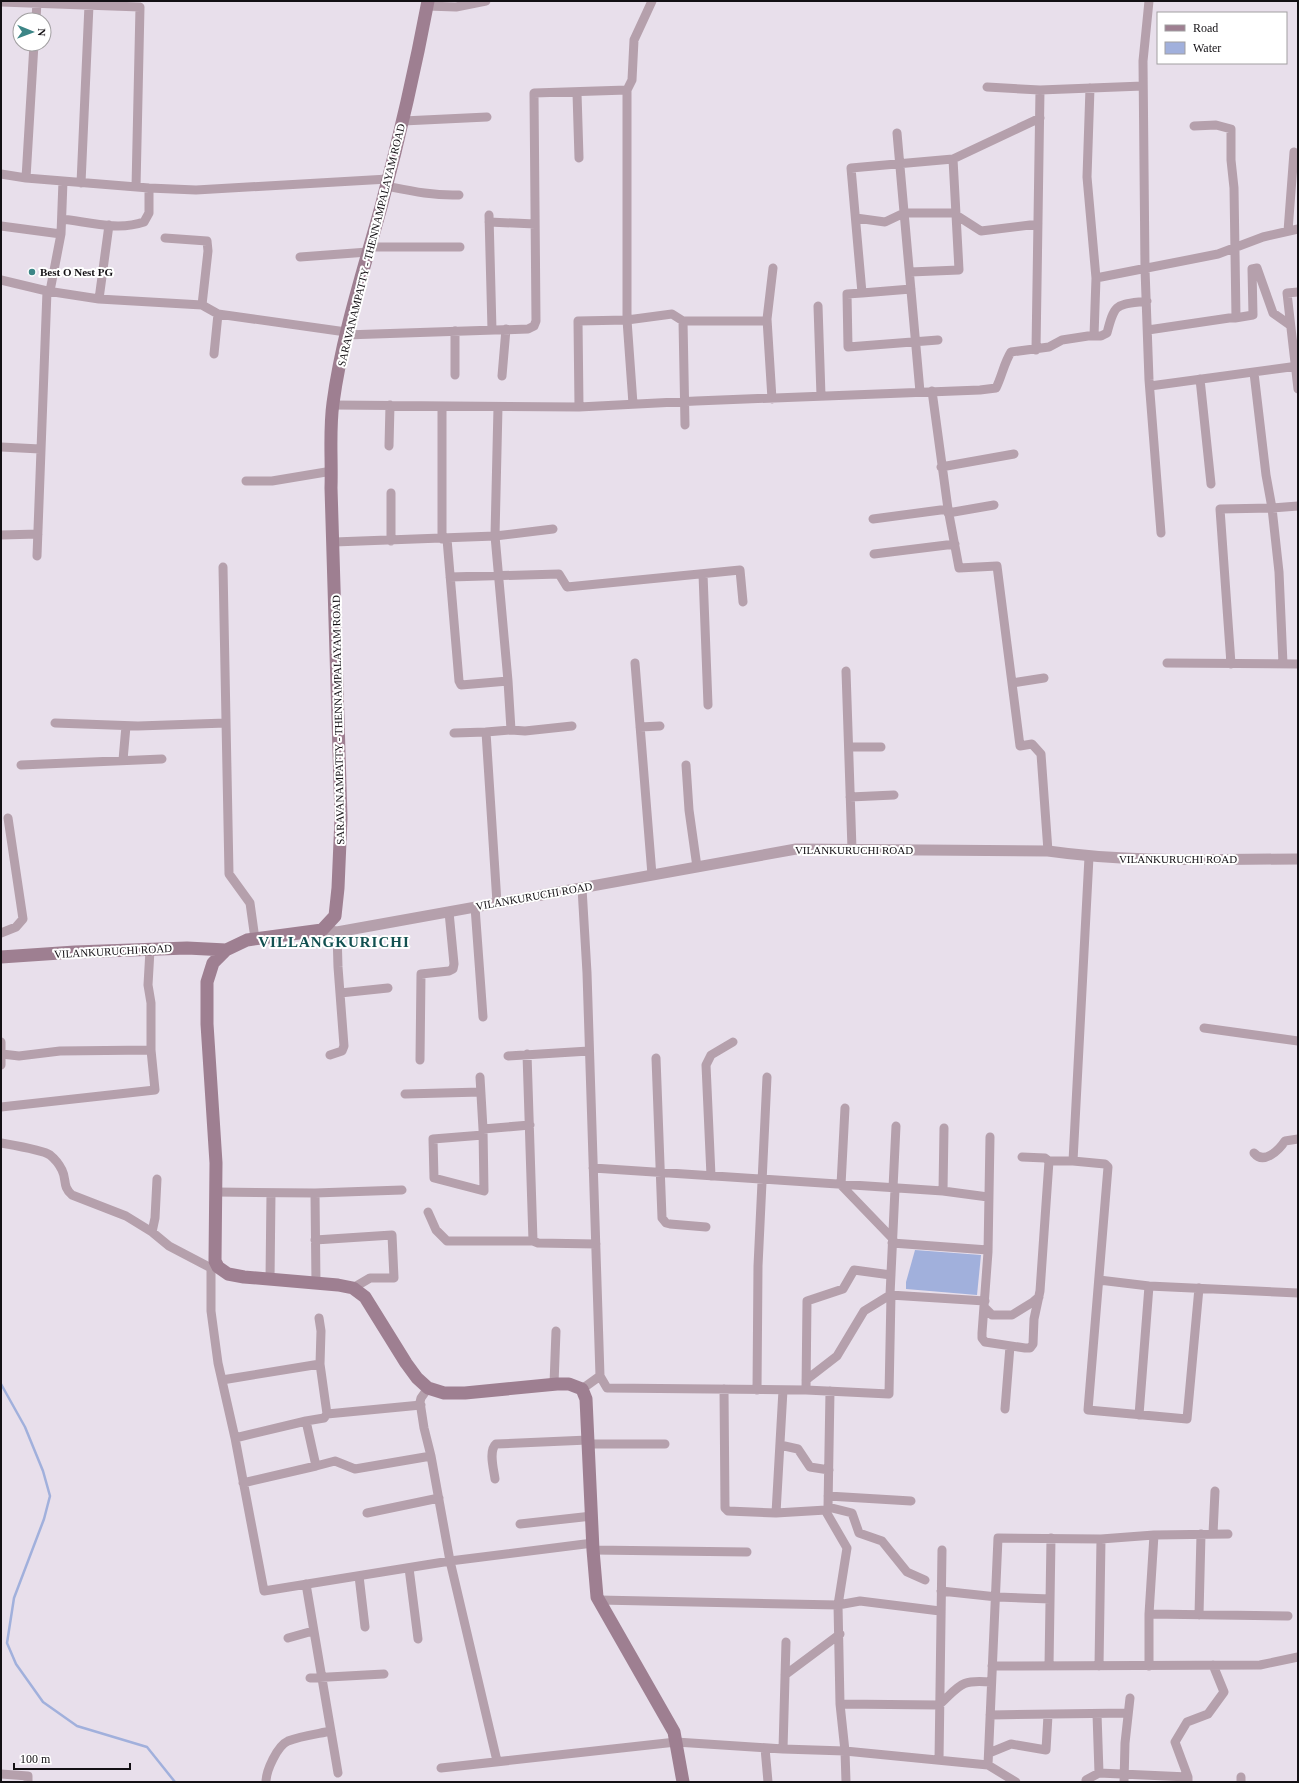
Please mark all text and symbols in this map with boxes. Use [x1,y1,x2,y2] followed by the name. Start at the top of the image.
[12,12,52,52] north arrow
[1157,12,1287,64] legend
[1193,21,1218,35] text: Road
[36,28,48,36] text: N
[1193,41,1221,55] text: Water
[335,122,407,368] street label: SARAVANAMPATTY - THENNAMPALAYAM ROAD
[40,266,113,278] place label: Best O Nest PG
[27,267,37,277] marker: Best O Nest PG
[330,595,346,845] street label: SARAVANAMPATTY - THENNAMPALAYAM ROAD
[795,844,913,856] street label: VILANKURUCHI ROAD
[1119,853,1237,865] street label: VILANKURUCHI ROAD
[475,880,593,912] street label: VILANKURUCHI ROAD
[258,934,410,950] district label: VILLANGKURICHI
[54,942,172,960] street label: VILANKURUCHI ROAD
[14,1745,130,1771] scale bar
[20,1752,51,1766] text: 100 m

